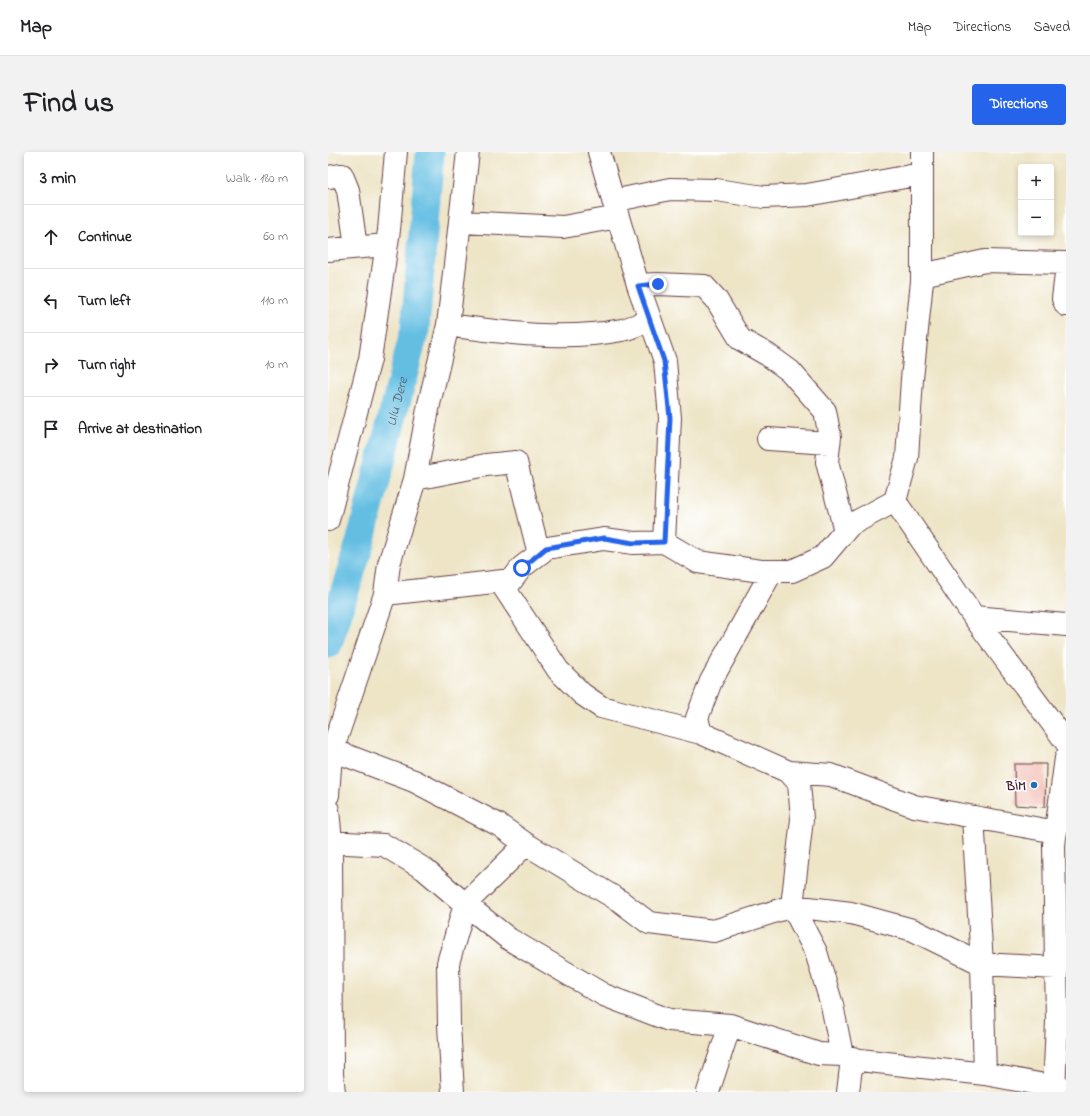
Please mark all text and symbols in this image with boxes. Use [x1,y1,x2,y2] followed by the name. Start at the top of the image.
[20,14,52,41] text: Map
[908,17,931,38] text: Map
[953,17,1011,38] text: Directions
[1033,17,1070,38] text: Saved
[24,84,114,125] text: Find us
[972,84,1066,125] button: Directions
[1018,164,1054,236] map controls
[1018,164,1054,200] button: +
[40,166,76,191] text: 3 min
[226,169,288,188] text: Walk · 180 m
[1018,200,1054,236] button: −
[40,226,62,248] icon: ahead
[78,226,132,248] text: Continue
[263,227,288,246] text: 60 m
[649,275,667,293] route end
[40,290,62,312] icon: left
[78,290,131,312] text: Turn left
[261,291,288,310] text: 110 m
[40,354,62,376] icon: right
[78,354,136,376] text: Turn right
[265,355,288,374] text: 10 m
[381,374,414,429] water label: Ulu Dere
[40,418,62,440] icon: arrive
[78,418,202,440] text: Arrive at destination
[513,559,531,577] route start
[1005,777,1026,796] place label: BİM
[1029,780,1039,790] marker: BİM

